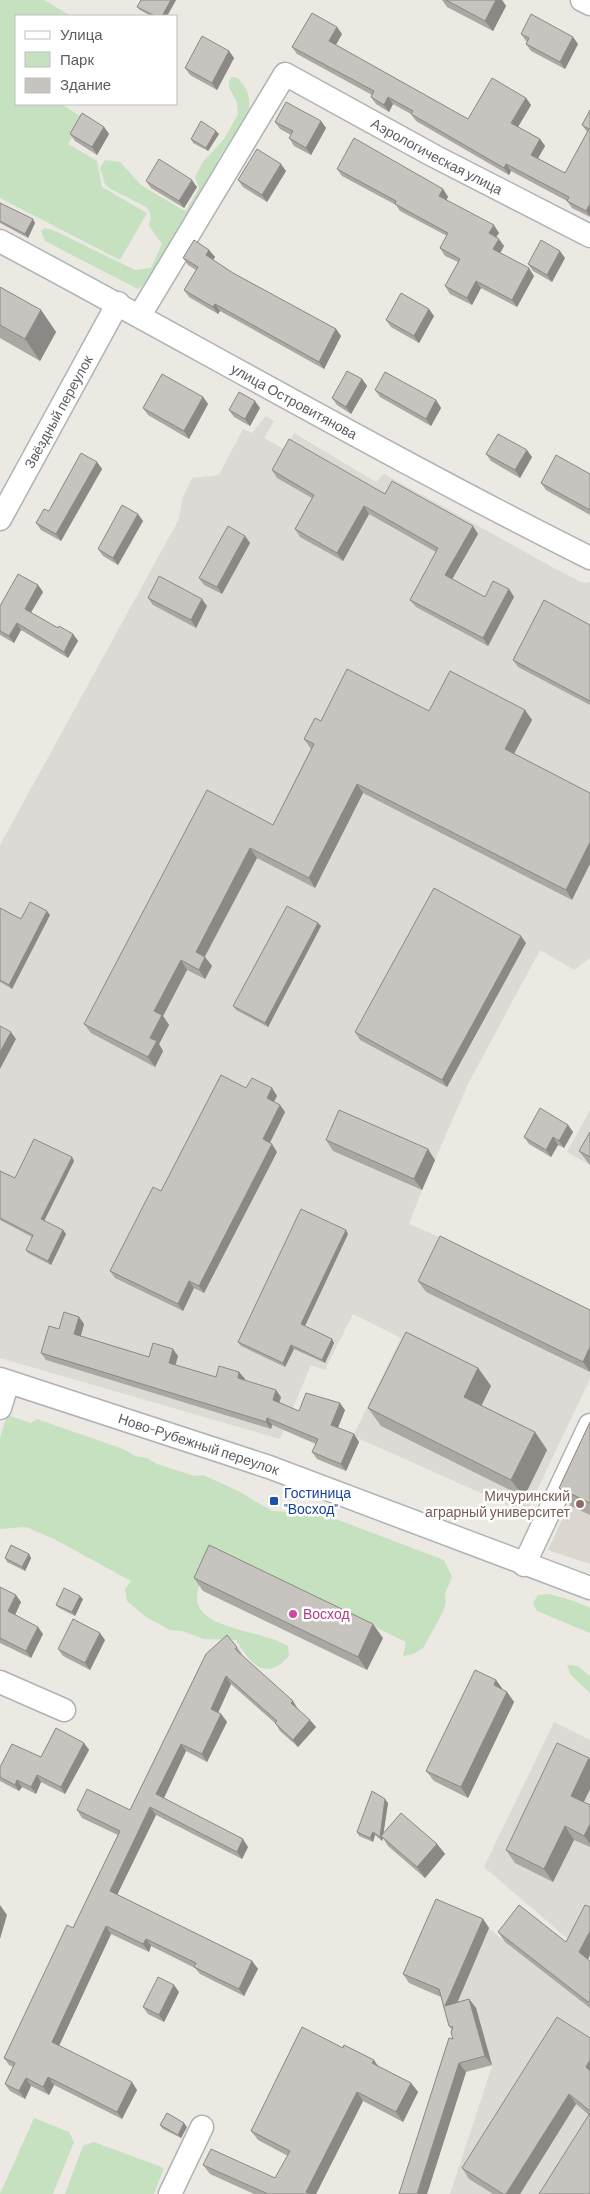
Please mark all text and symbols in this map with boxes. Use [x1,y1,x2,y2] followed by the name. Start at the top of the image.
[15,15,178,105] legend
[60,25,103,43] text: Улица
[60,50,94,68] text: Парк
[60,75,111,93] text: Здание
[368,114,506,198] street label: Аэрологическая улица
[20,351,96,471] street label: Звёздный переулок
[228,360,360,442] street label: улица Островитянова
[116,1409,282,1478] street label: Ново-Рубежный переулок
[284,1484,351,1517] place label: Гостиница "Восход"
[425,1487,571,1520] place label: Мичуринский аграрный университет
[268,1495,280,1507] marker: Гостиница "Восход"
[574,1498,586,1510] marker: Мичуринский аграрный университет
[303,1605,350,1622] place label: Восход
[287,1608,299,1620] marker: Восход

